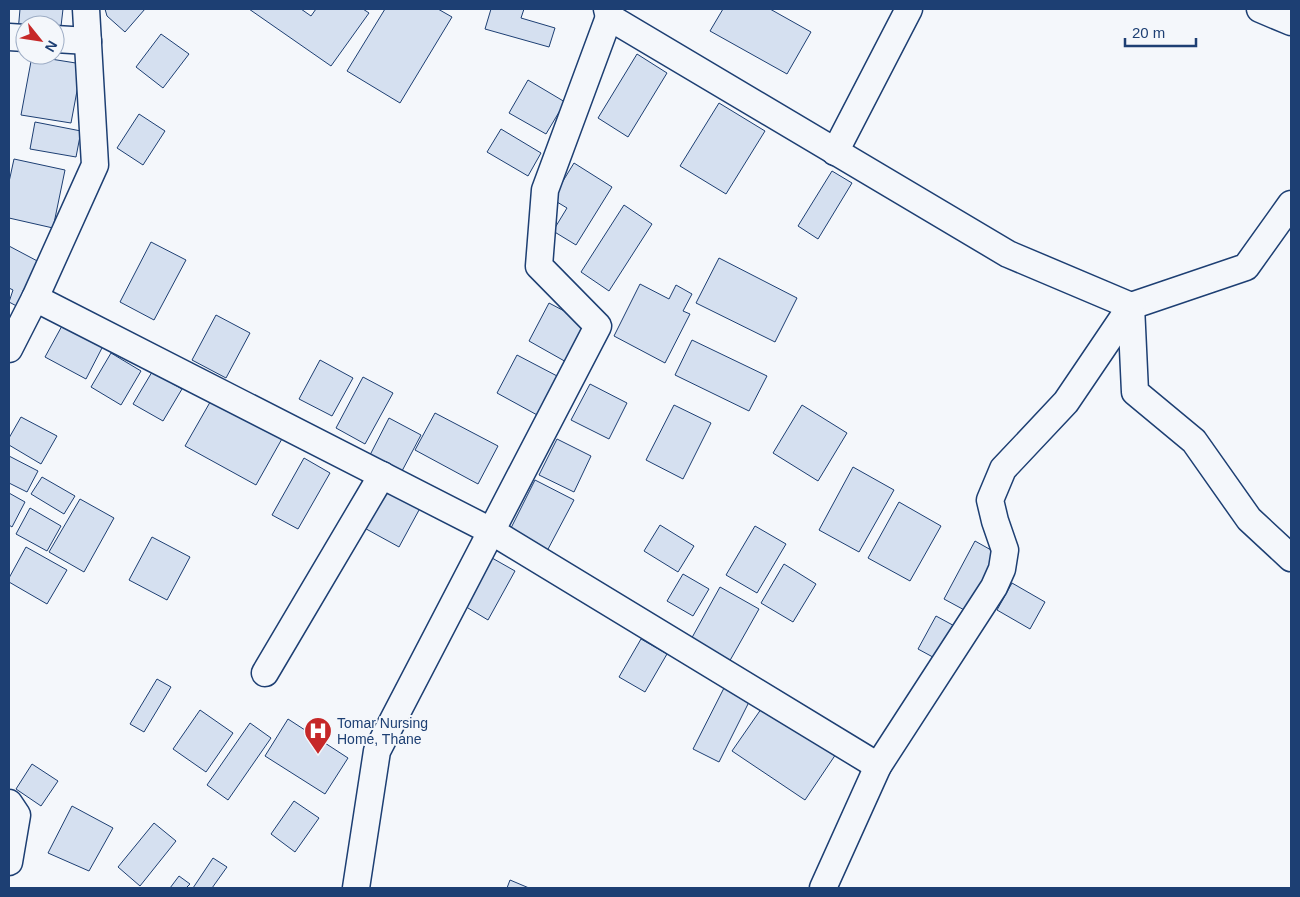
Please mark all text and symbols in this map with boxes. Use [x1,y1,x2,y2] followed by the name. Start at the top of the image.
[15,15,65,65] north arrow
[1125,15,1196,47] scale bar
[1132,24,1165,41] text: 20 m
[42,38,61,55] text: N
[337,715,428,747] place label: Tomar Nursing Home, Thane
[303,716,333,755] hospital icon: Tomar Nursing Home, Thane

